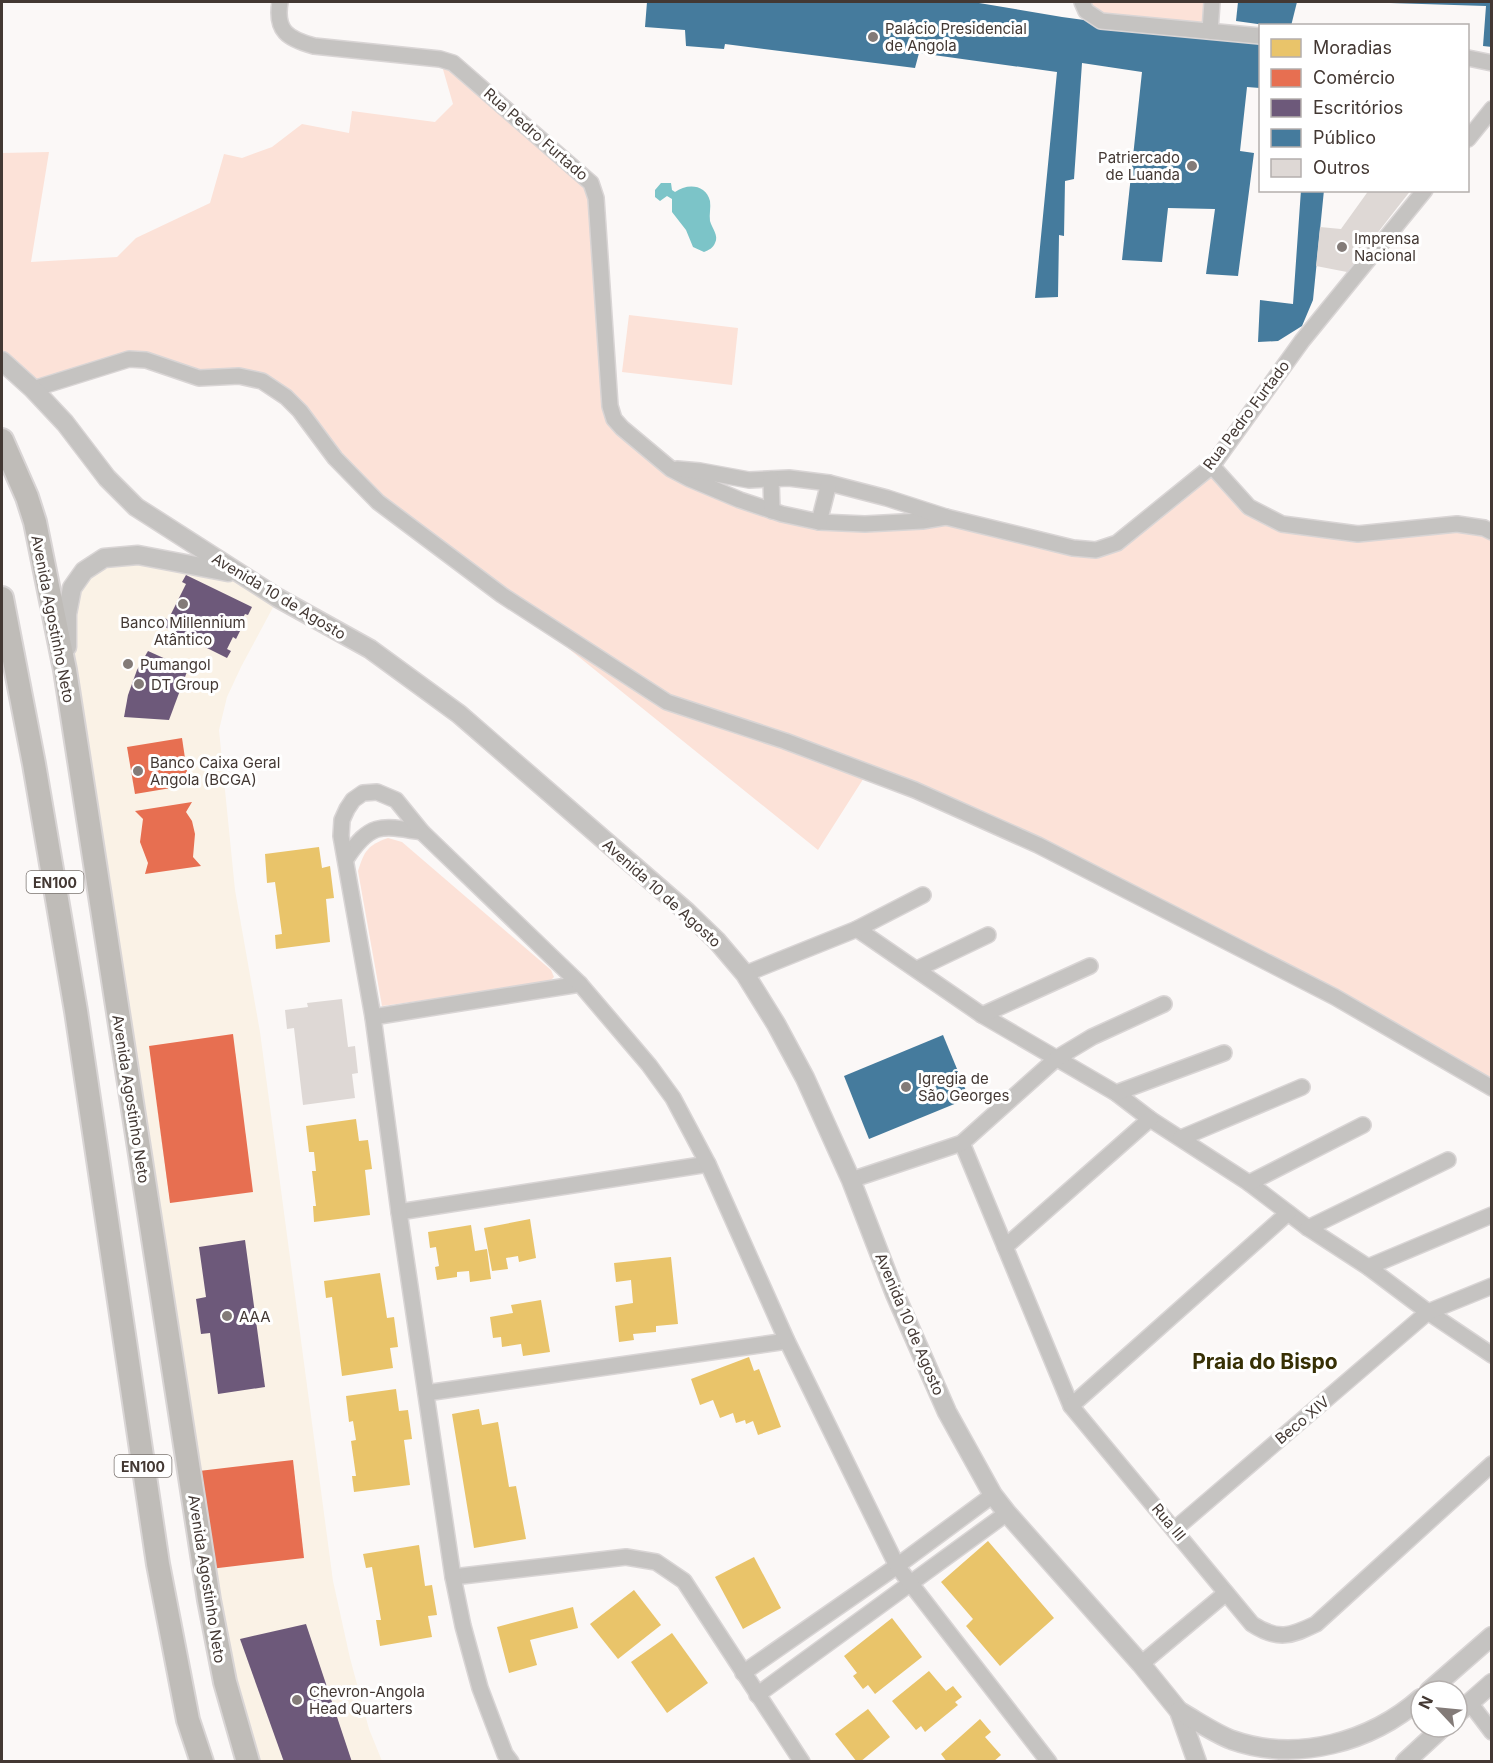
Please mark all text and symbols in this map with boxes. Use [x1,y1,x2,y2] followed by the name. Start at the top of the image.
[885,19,1027,55] place label: Palácio Presidencial de Angola
[1259,24,1469,192] legend
[866,30,880,44] marker: Palácio Presidencial de Angola
[1313,37,1392,58] text: Moradias
[1313,67,1395,88] text: Comércio
[480,84,592,184] street label: Rua Pedro Furtado
[1313,97,1403,118] text: Escritórios
[1313,127,1376,148] text: Público
[1098,148,1180,184] place label: Patriercado de Luanda
[1313,157,1370,178] text: Outros
[1185,159,1199,173] marker: Patriercado de Luanda
[1354,229,1420,265] place label: Imprensa Nacional
[1335,240,1349,254] marker: Imprensa Nacional
[1199,357,1293,473] street label: Rua Pedro Furtado
[27,534,79,704] street label: Avenida Agostinho Neto
[209,549,349,643] street label: Avenida 10 de Agosto
[176,597,190,611] marker: Banco Millennium Atântico
[120,613,246,649] place label: Banco Millennium Atântico
[140,655,211,674] place label: Pumangol
[121,657,135,671] marker: Pumangol
[151,675,219,694] place label: DT Group
[132,677,146,691] marker: DT Group
[150,753,280,789] place label: Banco Caixa Geral Angola (BCGA)
[131,764,145,778] marker: Banco Caixa Geral Angola (BCGA)
[599,835,725,951] street label: Avenida 10 de Agosto
[26,871,84,893] road number: EN100
[108,1013,154,1185] street label: Avenida Agostinho Neto
[918,1069,1010,1105] place label: Igregia de São Georges
[899,1080,913,1094] marker: Igregia de São Georges
[871,1250,949,1398] street label: Avenida 10 de Agosto
[239,1307,271,1326] place label: AAA
[220,1309,234,1323] marker: AAA
[1192,1349,1338,1374] district label: Praia do Bispo
[1271,1392,1333,1448] street label: Beco XIV
[114,1455,172,1477] road number: EN100
[184,1493,230,1665] street label: Avenida Agostinho Neto
[1148,1499,1190,1545] street label: Rua III
[1409,1679,1469,1739] north arrow
[309,1682,425,1718] place label: Chevron-Angola Head Quarters
[290,1693,304,1707] marker: Chevron-Angola Head Quarters
[1414,1693,1437,1712] text: N

